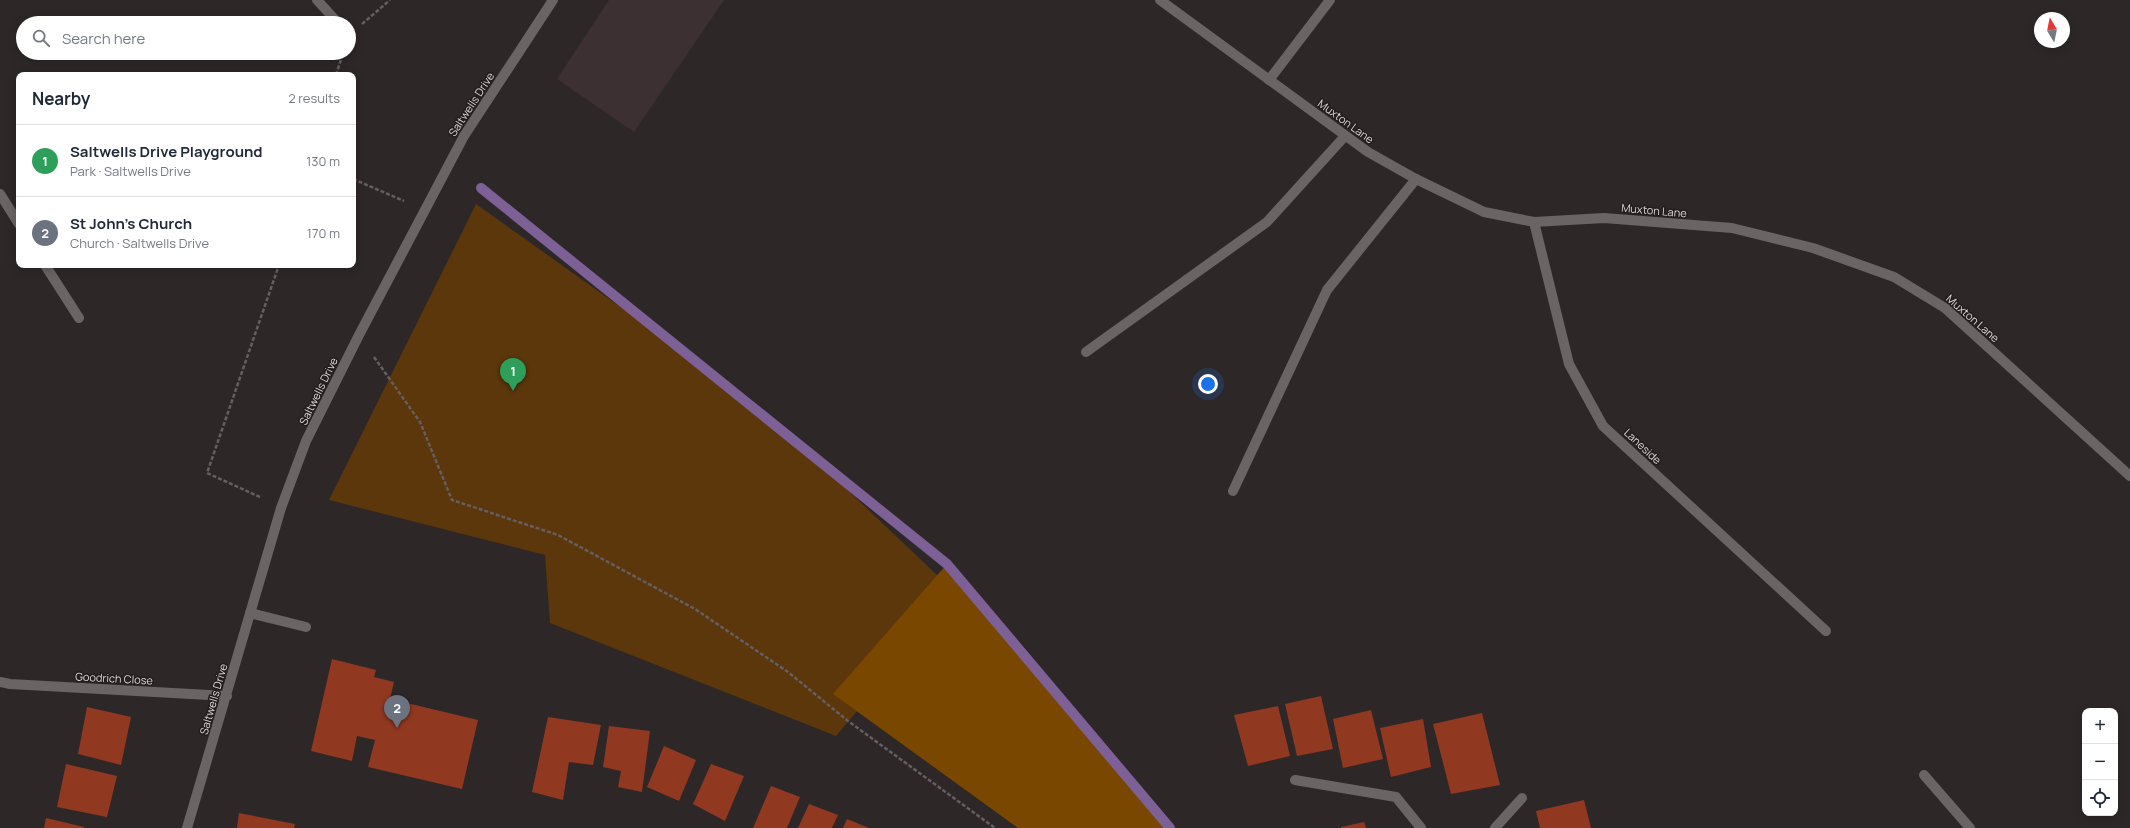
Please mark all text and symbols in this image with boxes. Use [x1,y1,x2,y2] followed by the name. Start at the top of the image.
[2034,12,2070,48] north arrow
[16,16,356,60] search box
[30,27,52,49] icon: search
[62,28,145,49] text: Search here
[445,69,498,139] street label: Saltwells Drive
[32,87,90,110] text: Nearby
[288,89,340,107] text: 2 results
[1315,96,1377,147] street label: Muxton Lane
[70,141,263,162] text: Saltwells Drive Playground
[42,152,48,170] text: 1
[306,152,340,170] text: 130 m
[70,162,191,180] text: Park · Saltwells Drive
[1621,200,1688,220] street label: Muxton Lane
[70,213,192,234] text: St John's Church
[41,224,49,242] text: 2
[307,224,340,242] text: 170 m
[70,234,209,252] text: Church · Saltwells Drive
[1943,291,2003,346] street label: Muxton Lane
[295,354,341,427] street label: Saltwells Drive
[500,358,526,391] pin: 1
[1198,374,1218,394] your location
[1621,425,1665,468] street label: Laneside
[196,661,230,736] street label: Saltwells Drive
[75,668,154,688] street label: Goodrich Close
[384,695,410,728] pin: 2
[2082,708,2118,816] map controls
[2082,708,2118,744] button: +
[2082,744,2118,780] button: −
[2082,780,2118,816] button: locate

